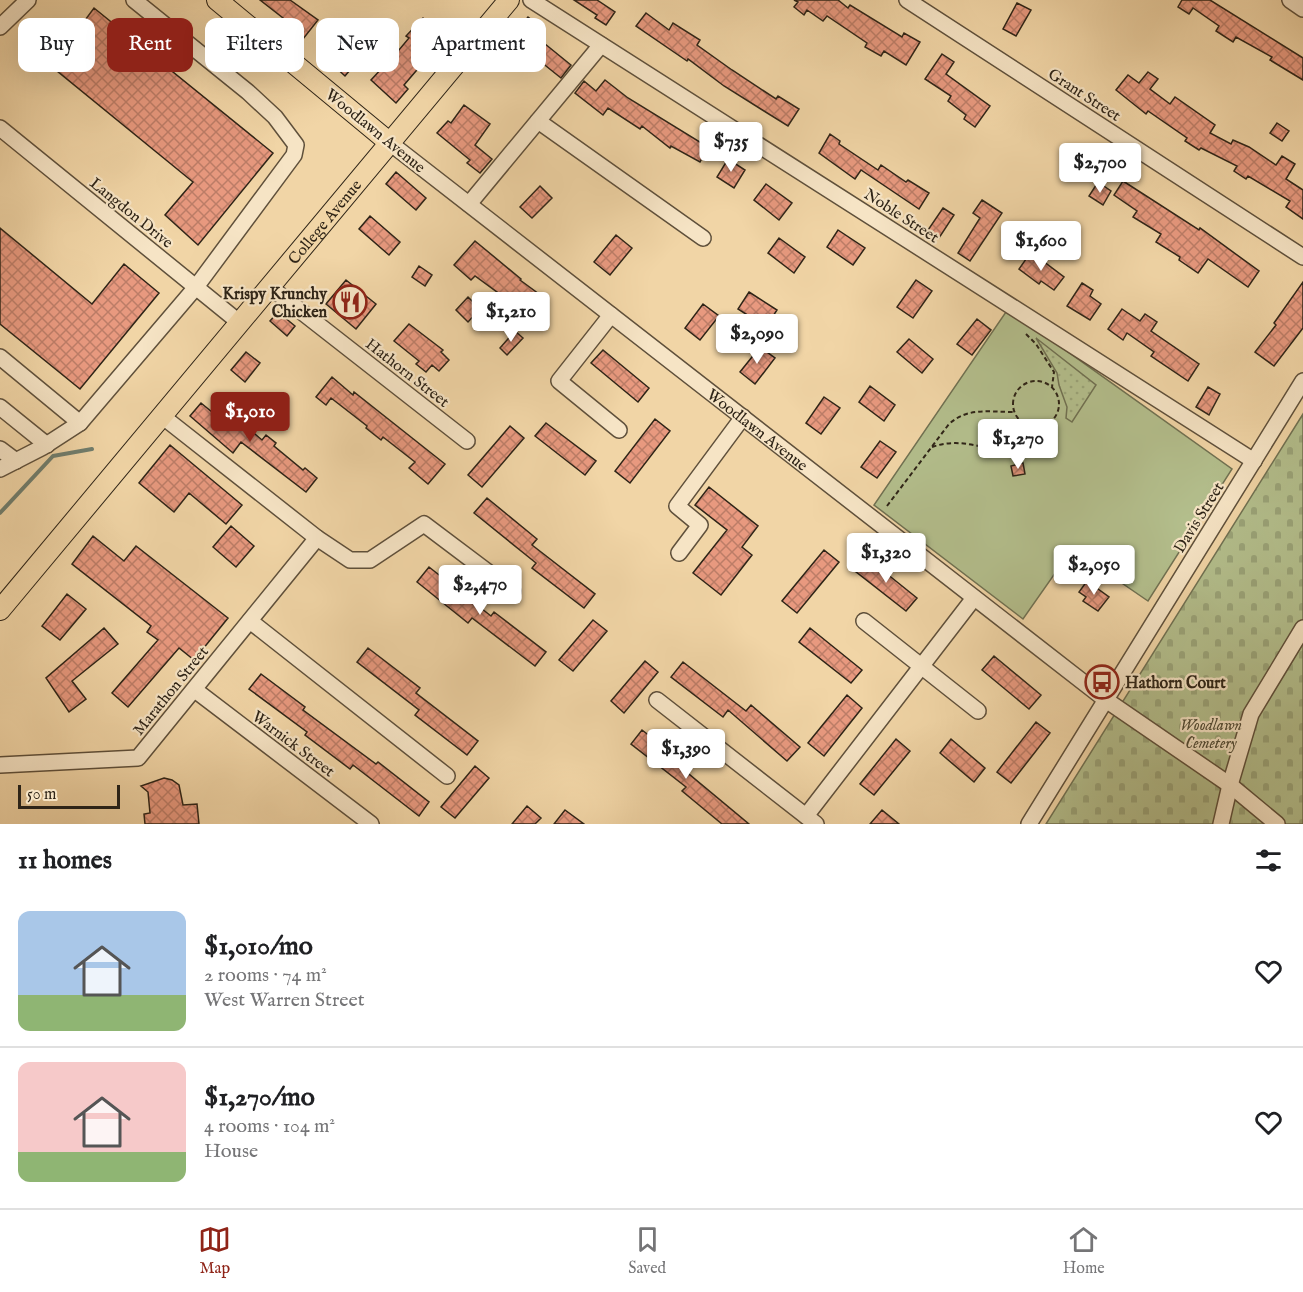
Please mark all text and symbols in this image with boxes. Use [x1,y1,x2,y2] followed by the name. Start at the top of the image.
[18,18,95,72] chip: Buy
[107,18,193,72] chip: Rent
[205,18,304,72] chip: Filters
[316,18,399,72] chip: New
[411,18,546,72] chip: Apartment
[1044,65,1124,127] street label: Grant Street
[321,85,429,178] street label: Woodlawn Avenue
[695,122,767,173] pin: $735
[713,129,749,154] text: $735
[1051,143,1149,194] pin: $2,700
[1073,150,1127,175] text: $2,700
[85,174,177,253] street label: Langdon Drive
[285,176,367,269] street label: College Avenue
[860,185,943,249] street label: Noble Street
[992,221,1090,272] pin: $1,600
[1015,228,1067,253] text: $1,600
[332,284,368,320] restaurant icon: Krispy Krunchy Chicken
[222,285,328,323] place label: Krispy Krunchy Chicken
[462,292,560,343] pin: $1,210
[486,299,536,324] text: $1,210
[708,314,806,365] pin: $2,090
[730,321,784,346] text: $2,090
[361,335,453,413] street label: Hathorn Street
[702,385,811,476] street label: Woodlawn Avenue
[201,392,299,443] pin: $1,010
[225,399,275,424] text: $1,010
[969,419,1067,470] pin: $1,270
[992,426,1044,451] text: $1,270
[1170,478,1230,557] street label: Davis Street
[837,533,935,584] pin: $1,320
[861,540,911,565] text: $1,320
[1045,545,1143,596] pin: $2,050
[1068,552,1120,577] text: $2,050
[431,565,529,616] pin: $2,470
[453,572,507,597] text: $2,470
[129,642,214,740] street label: Marathon Street
[1084,664,1120,700] bus stop icon: Hathorn Court
[1125,674,1226,694] place label: Hathorn Court
[247,707,339,783] street label: Warnick Street
[1180,716,1242,754] park label: Woodlawn Cemetery
[637,729,735,780] pin: $1,390
[661,736,711,761] text: $1,390
[18,782,120,810] scale bar
[27,785,56,805] text: 50 m
[18,844,112,877] text: 11 homes
[1252,844,1285,877] icon: filters
[204,930,313,963] text: $1,010/mo
[66,935,138,1007] icon: home
[1252,955,1285,988] icon: heart
[204,963,327,988] text: 2 rooms · 74 m²
[204,988,365,1013] text: West Warren Street
[204,1081,315,1114] text: $1,270/mo
[66,1086,138,1158] icon: home
[1252,1106,1285,1139] icon: heart
[204,1114,335,1139] text: 4 rooms · 104 m²
[204,1139,258,1164] text: House
[198,1223,231,1279] tab: Map
[628,1223,666,1279] tab: Saved
[1063,1223,1105,1279] tab: Home

